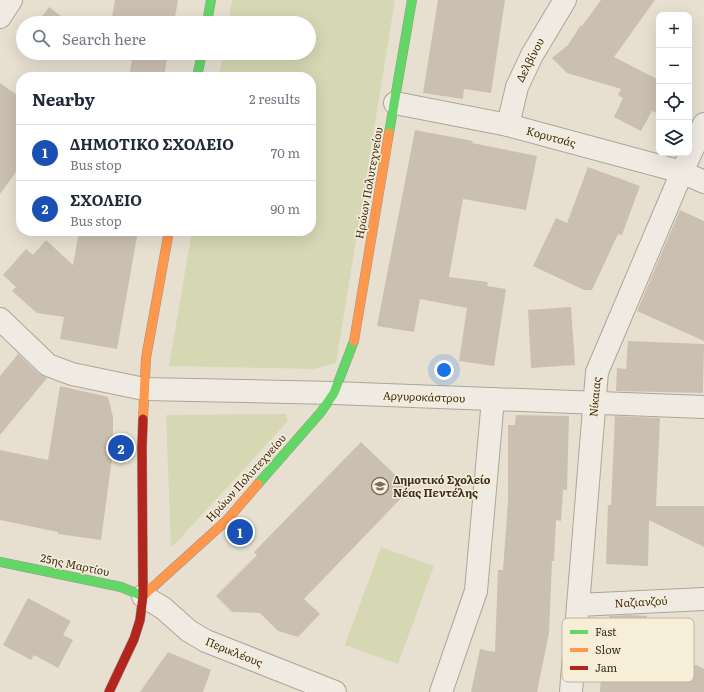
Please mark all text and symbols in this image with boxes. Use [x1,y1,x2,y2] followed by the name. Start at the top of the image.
[656,12,692,156] map controls
[656,12,692,48] button: +
[16,16,316,60] search box
[30,27,52,49] icon: search
[62,27,146,50] text: Search here
[511,35,547,84] street label: Δελβίνου
[656,48,692,84] button: −
[656,84,692,120] button: locate
[32,86,95,111] text: Nearby
[249,89,300,108] text: 2 results
[656,120,692,156] button: layers
[525,122,578,150] street label: Κορυτσάς
[350,126,386,240] street label: Ηρώων Πολυτεχνείου
[70,132,234,155] text: ΔΗΜΟΤΙΚΟ ΣΧΟΛΕΙΟ
[42,143,48,162] text: 1
[271,143,300,162] text: 70 m
[70,155,122,174] text: Bus stop
[70,188,142,211] text: ΣΧΟΛΕΙΟ
[42,199,48,218] text: 2
[270,199,300,218] text: 90 m
[70,211,122,230] text: Bus stop
[434,360,454,380] your location
[584,376,604,418] street label: Νίκαιας
[383,387,466,405] street label: Αργυροκάστρου
[201,430,289,525] street label: Ηρώων Πολυτεχνείου
[108,433,134,463] pin: 2
[393,471,491,500] place label: Δημοτικό Σχολείο Νέας Πεντέλης
[370,476,390,496] school or university icon: Δημοτικό Σχολείο Νέας Πεντέλης
[227,517,253,547] pin: 1
[39,549,111,579] street label: 25ης Μαρτίου
[614,592,668,610] street label: Ναζιανζού
[562,618,694,682] legend
[595,623,617,639] text: Fast
[203,632,266,670] street label: Περικλέους
[595,641,621,657] text: Slow
[595,659,618,675] text: Jam

